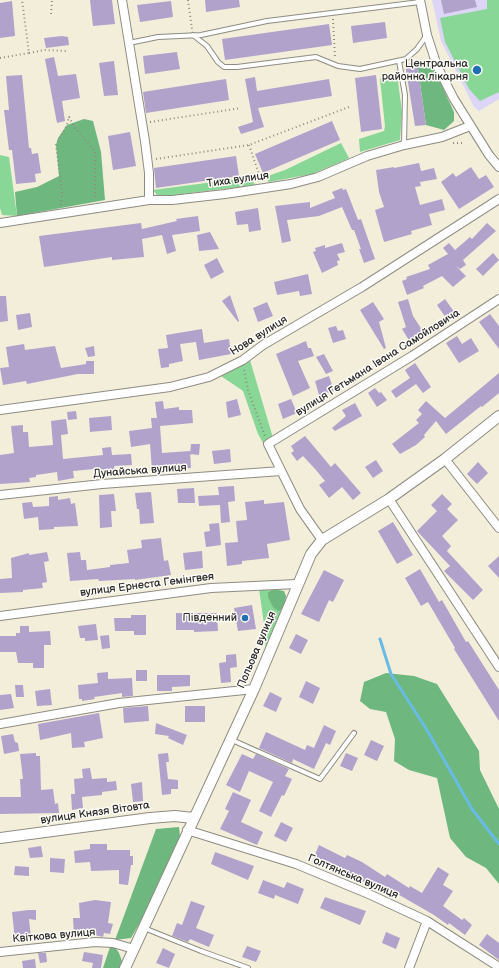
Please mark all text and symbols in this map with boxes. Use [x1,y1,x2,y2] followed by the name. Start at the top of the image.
[382,57,468,83] place label: Центральна районна лікарня
[471,64,483,76] marker: Центральна районна лікарня
[206,169,270,191] street label: Тиха вулиця
[293,307,463,419] street label: вулиця Гетьмана Івана Самойловича
[228,313,290,359] street label: Нова вулиця
[93,461,187,481] street label: Дунайська вулиця
[79,570,215,600] street label: вулиця Ернеста Гемінгвея
[235,610,279,690] street label: Польова вулиця
[183,611,237,625] place label: Південний
[240,613,250,623] marker: Південний
[40,799,150,827] street label: вулиця Князя Вітовта
[306,852,400,902] street label: Голтянська вулиця
[12,926,96,946] street label: Квіткова вулиця

